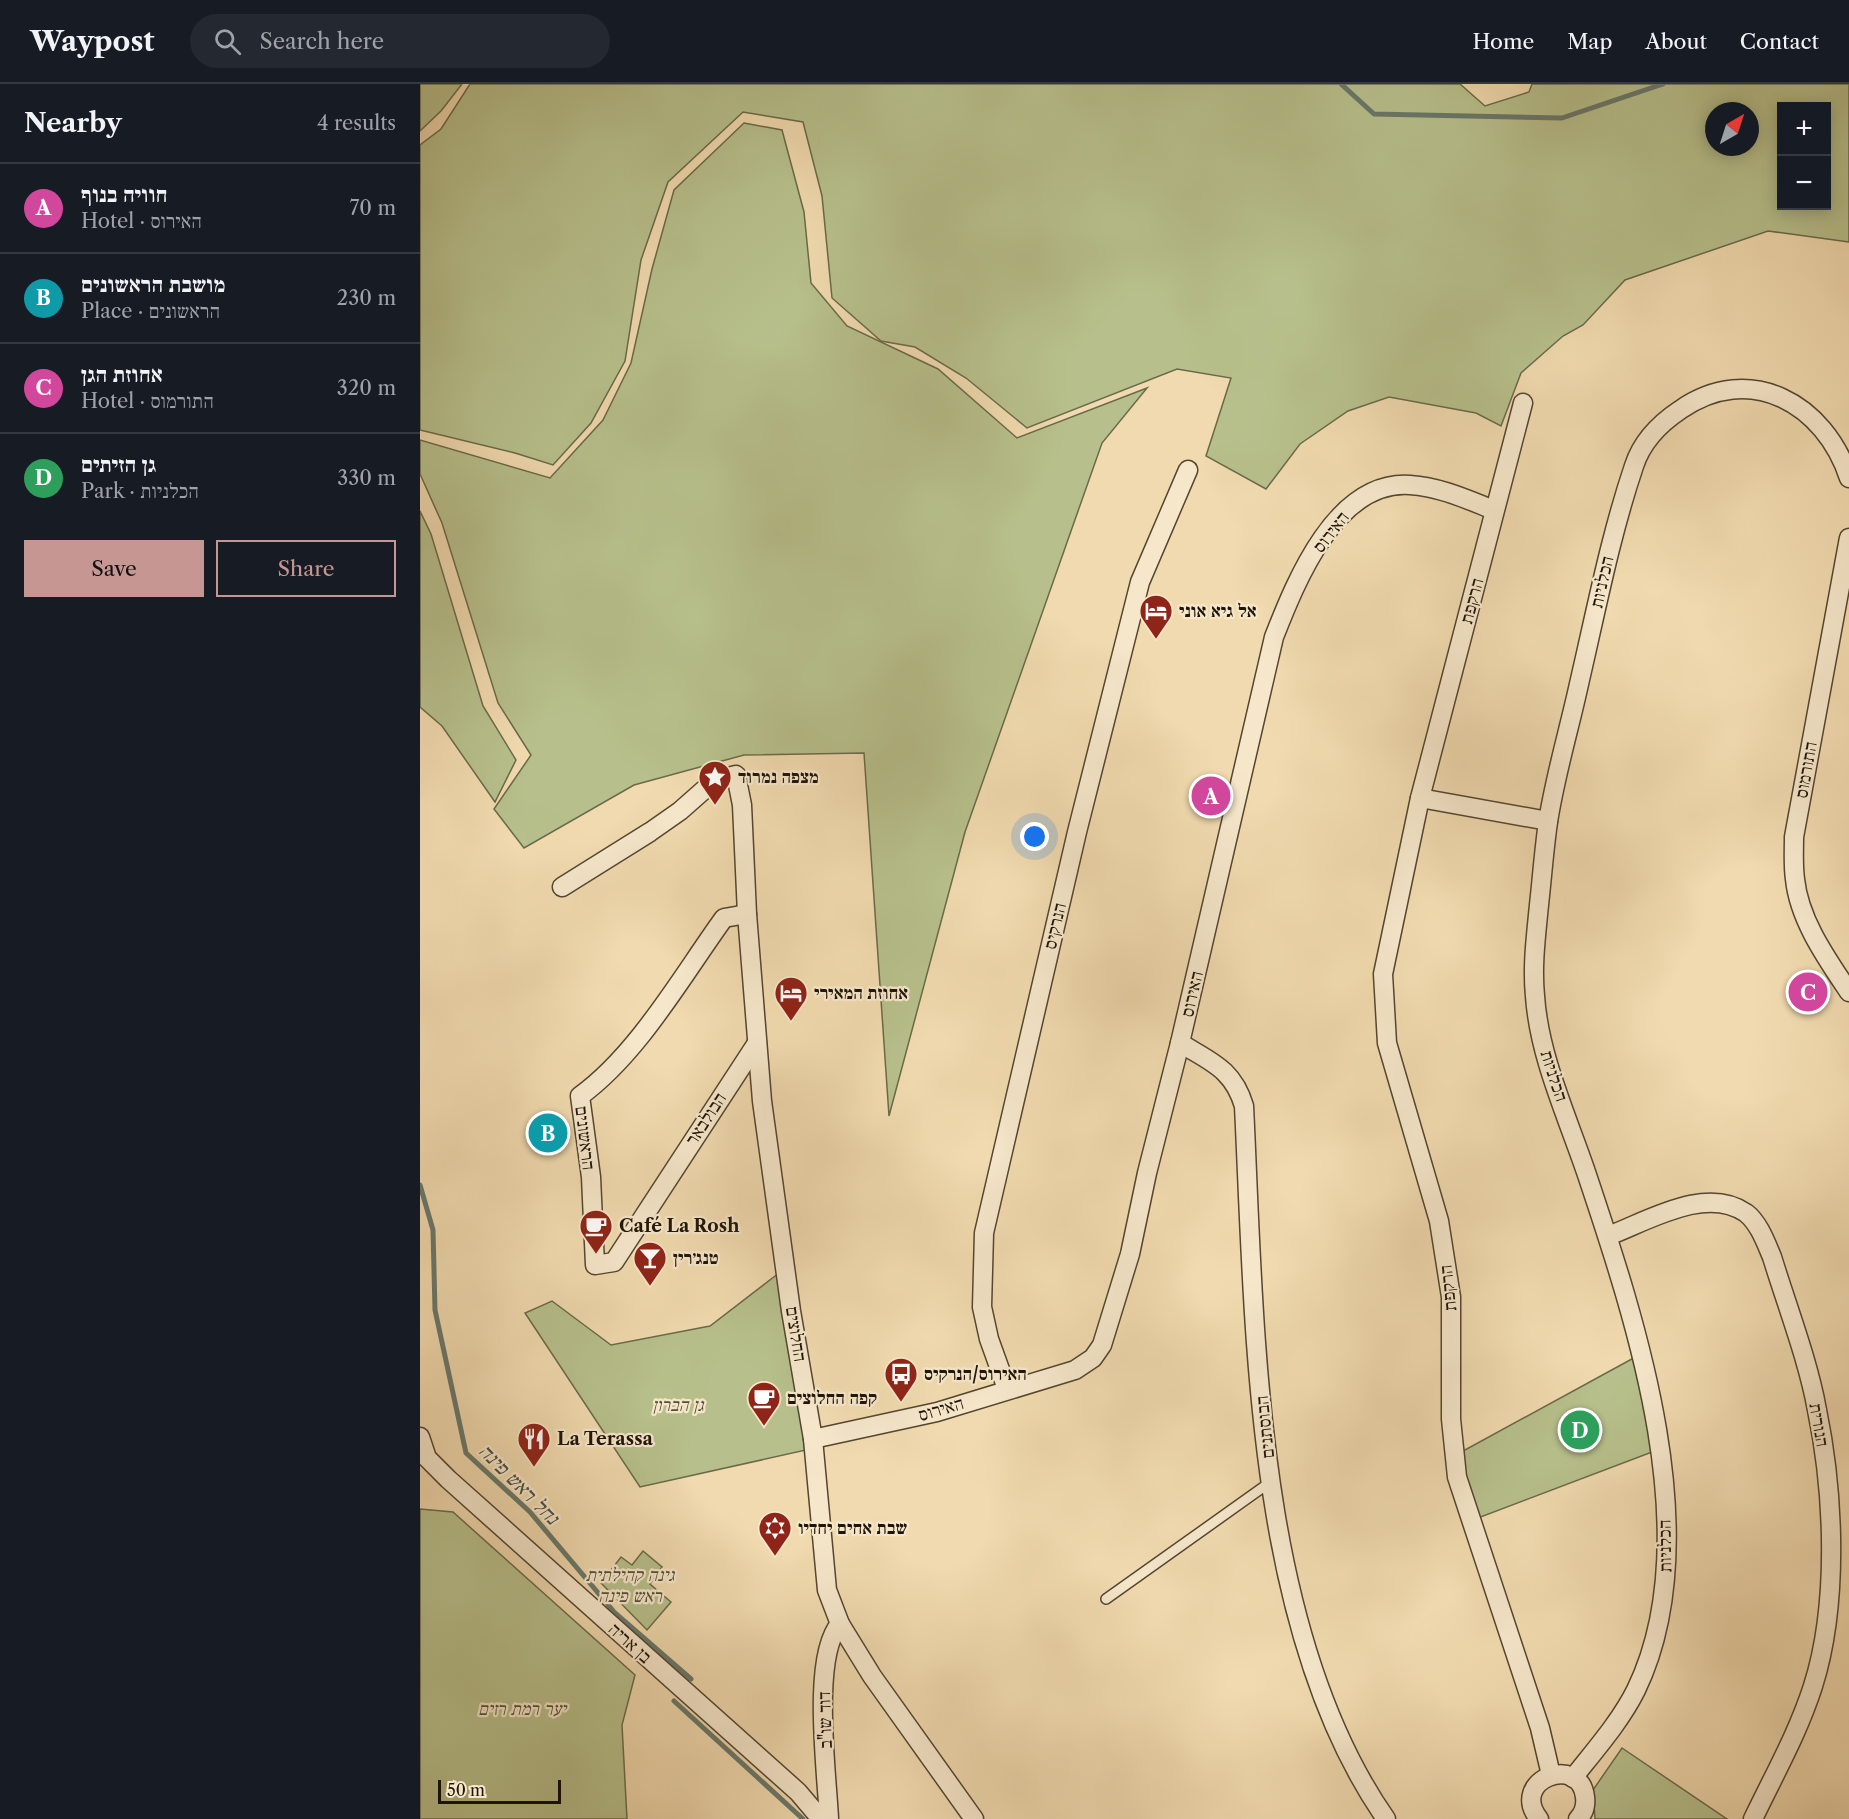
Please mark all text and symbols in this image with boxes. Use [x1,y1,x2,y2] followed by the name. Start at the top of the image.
[190,14,610,68] search box
[30,24,154,58] text: Waypost
[211,25,244,58] icon: search
[259,28,384,55] text: Search here
[1473,29,1534,54] text: Home
[1567,29,1612,54] text: Map
[1645,29,1707,54] text: About
[1740,29,1819,54] text: Contact
[1705,102,1759,156] north arrow
[1777,102,1831,210] map controls
[1777,102,1831,156] button: +
[24,107,122,139] text: Nearby
[317,111,396,135] text: 4 results
[1777,156,1831,210] button: −
[81,181,168,208] text: חוויה בנוף
[36,196,51,220] text: A
[350,196,396,220] text: 70 m
[81,209,202,233] text: Hotel · האירוס
[81,271,225,298] text: מושבת הראשונים
[36,286,51,310] text: B
[337,286,396,310] text: 230 m
[81,299,220,323] text: Place · הראשונים
[81,361,163,388] text: אחוזת הגן
[35,376,52,400] text: C
[337,376,396,400] text: 320 m
[81,389,214,413] text: Hotel · התורמוס
[81,451,156,478] text: גן הזיתים
[35,466,52,490] text: D
[337,466,396,490] text: 330 m
[81,479,199,503] text: Park · הכלניות
[1308,507,1354,557] street label: האירוס
[24,540,204,597] button: Save
[216,540,396,597] button: Share
[1585,554,1619,610] street label: הכלניות
[1455,576,1489,626] street label: הרקפת
[1138,593,1174,640] hotel icon: אל גיא אוני
[1179,600,1257,622] place label: אל גיא אוני
[1790,740,1822,800] street label: התורמוס
[697,759,733,806] place icon: מצפה נמרוד
[738,766,819,788] place label: מצפה נמרוד
[1192,774,1230,818] pin: A
[1020,822,1049,851] your location
[1039,901,1071,951] street label: הנרקיס
[1176,969,1208,1019] street label: האירוס
[1788,970,1828,1014] pin: C
[773,975,809,1022] hotel icon: אחוזת המאירי
[814,982,908,1004] place label: אחוזת המאירי
[1535,1048,1573,1104] street label: הכלניות
[681,1088,731,1150] street label: הבולבאר
[570,1105,600,1171] street label: הראשונים
[528,1110,568,1156] pin: B
[578,1208,614,1255] cafe icon: Café La Rosh
[619,1215,740,1237] place label: Café La Rosh
[632,1240,668,1287] bar icon: טנג׳רין
[673,1247,719,1269] place label: טנג׳רין
[1435,1264,1461,1312] street label: הרקפת
[781,1305,811,1363] street label: החלוצים
[883,1356,919,1403] bus stop icon: האירוס/הנרקיס
[924,1363,1027,1385] place label: האירוס/הנרקיס
[746,1380,782,1427] cafe icon: קפה החלוצים
[787,1387,877,1409] place label: קפה החלוצים
[916,1392,966,1426] street label: האירוס
[652,1394,704,1416] park label: גן הברון
[1251,1394,1279,1460] street label: הבוסתנים
[1804,1401,1834,1449] street label: הנורית
[1560,1408,1600,1452] pin: D
[516,1421,552,1468] restaurant icon: La Terassa
[557,1428,654,1450] place label: La Terassa
[474,1439,565,1530] water label: נחל ראש פינה
[757,1510,793,1557] synagogue icon: שבת אחים יחדיו
[798,1517,907,1539] place label: שבת אחים יחדיו
[1654,1519,1676,1573] street label: הכלניות
[586,1564,675,1607] park label: גינה קהילתית ראש פינה
[604,1618,656,1668] street label: בן אריה
[813,1691,837,1749] street label: דוד שו"ב
[478,1698,568,1720] park label: יער רמת רזים
[438,1777,561,1804] scale bar
[447,1780,485,1800] text: 50 m

